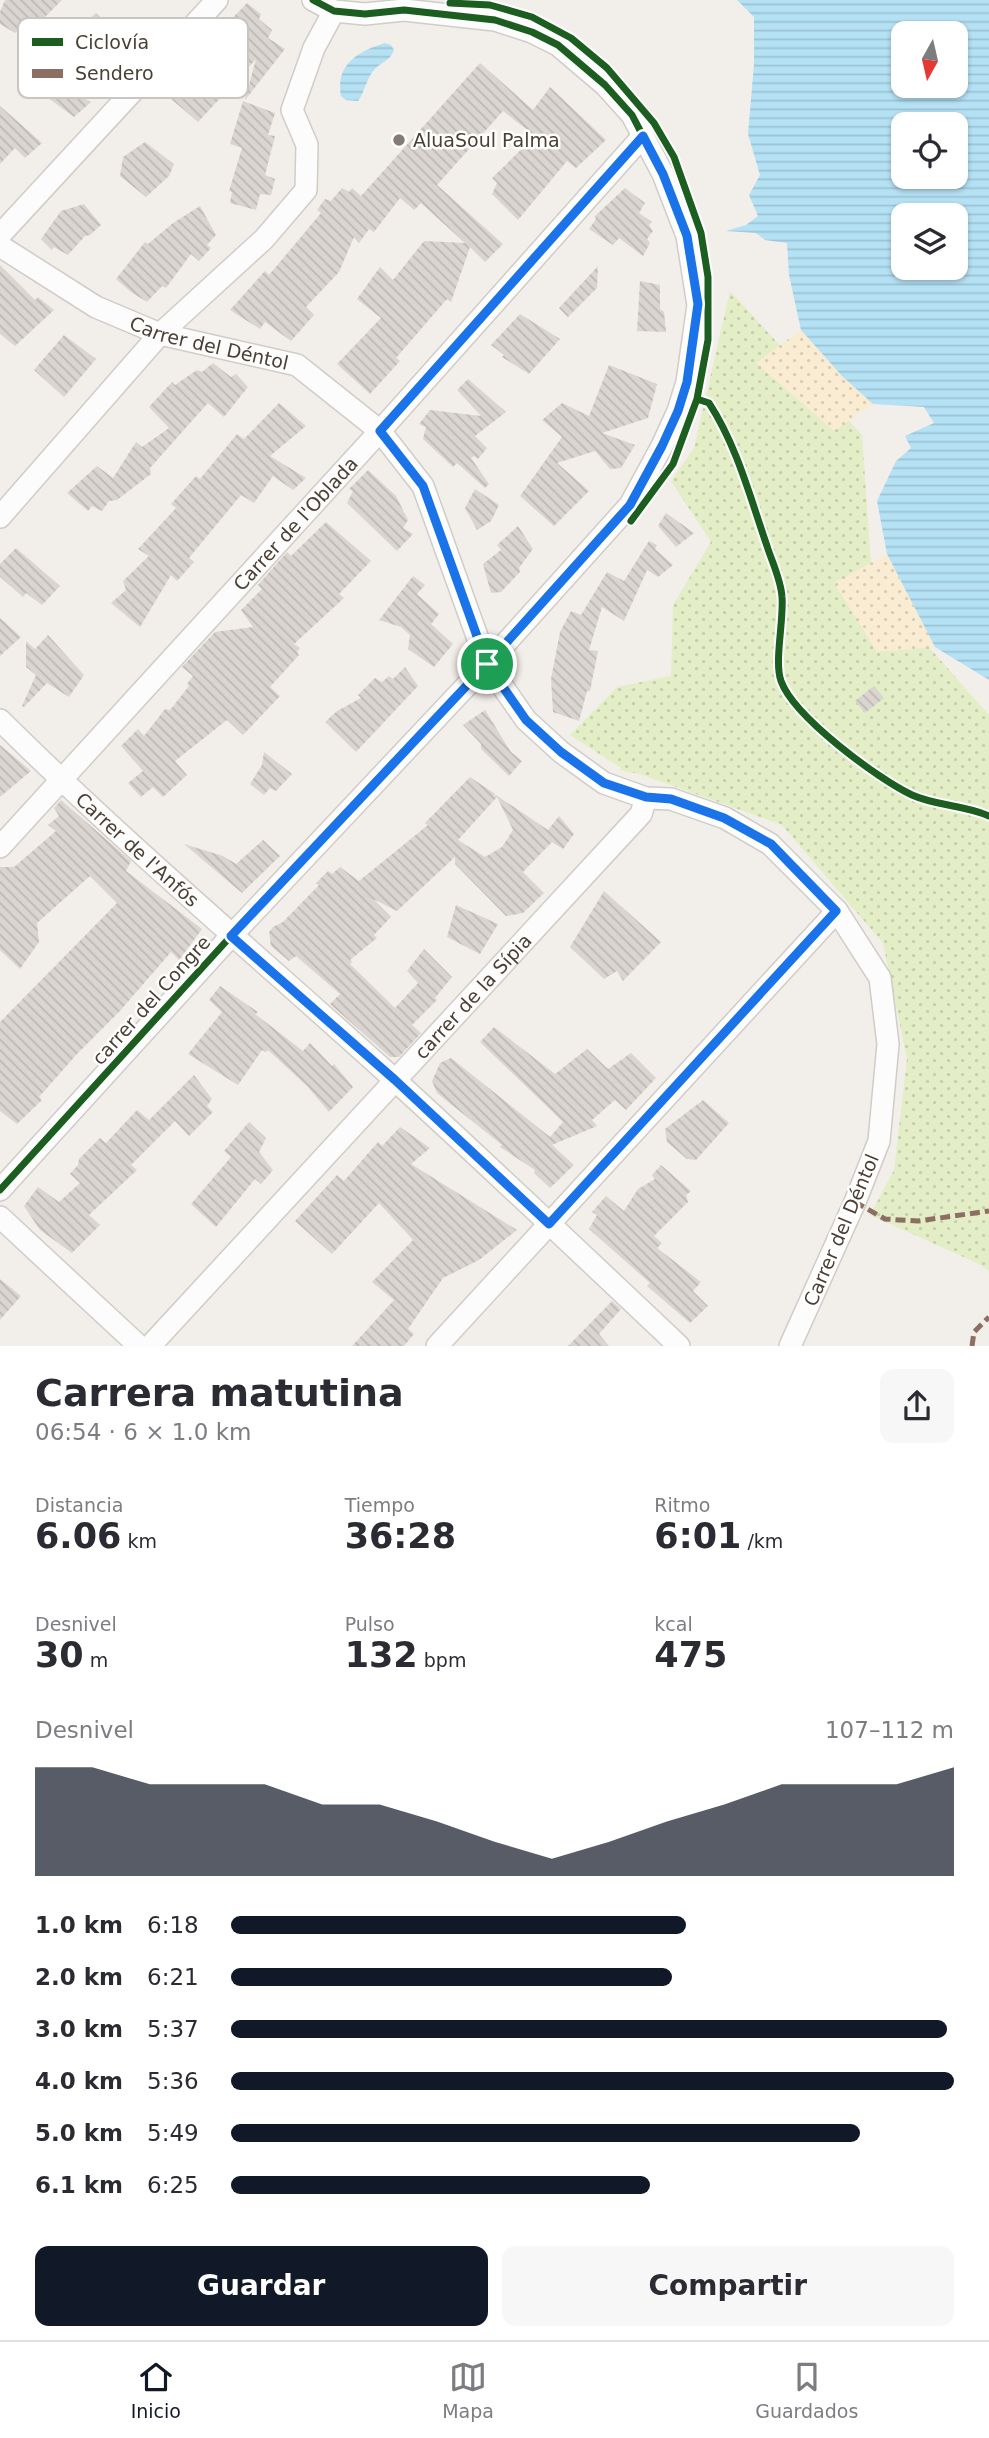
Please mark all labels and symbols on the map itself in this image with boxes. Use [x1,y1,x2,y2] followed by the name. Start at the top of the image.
[18,18,248,98] legend
[891,21,968,98] north arrow
[75,31,149,53] text: Ciclovía
[75,62,154,84] text: Sendero
[413,129,560,151] place label: AluaSoul Palma
[391,132,407,148] marker: AluaSoul Palma
[126,311,291,374] street label: Carrer del Déntol
[229,452,362,595] street label: Carrer de l'Oblada
[457,634,517,694] pin
[71,788,204,911] street label: Carrer de l'Anfós
[410,929,536,1063] street label: carrer de la Sípia
[87,931,215,1069] street label: carrer del Congre
[799,1151,883,1309] street label: Carrer del Déntol

